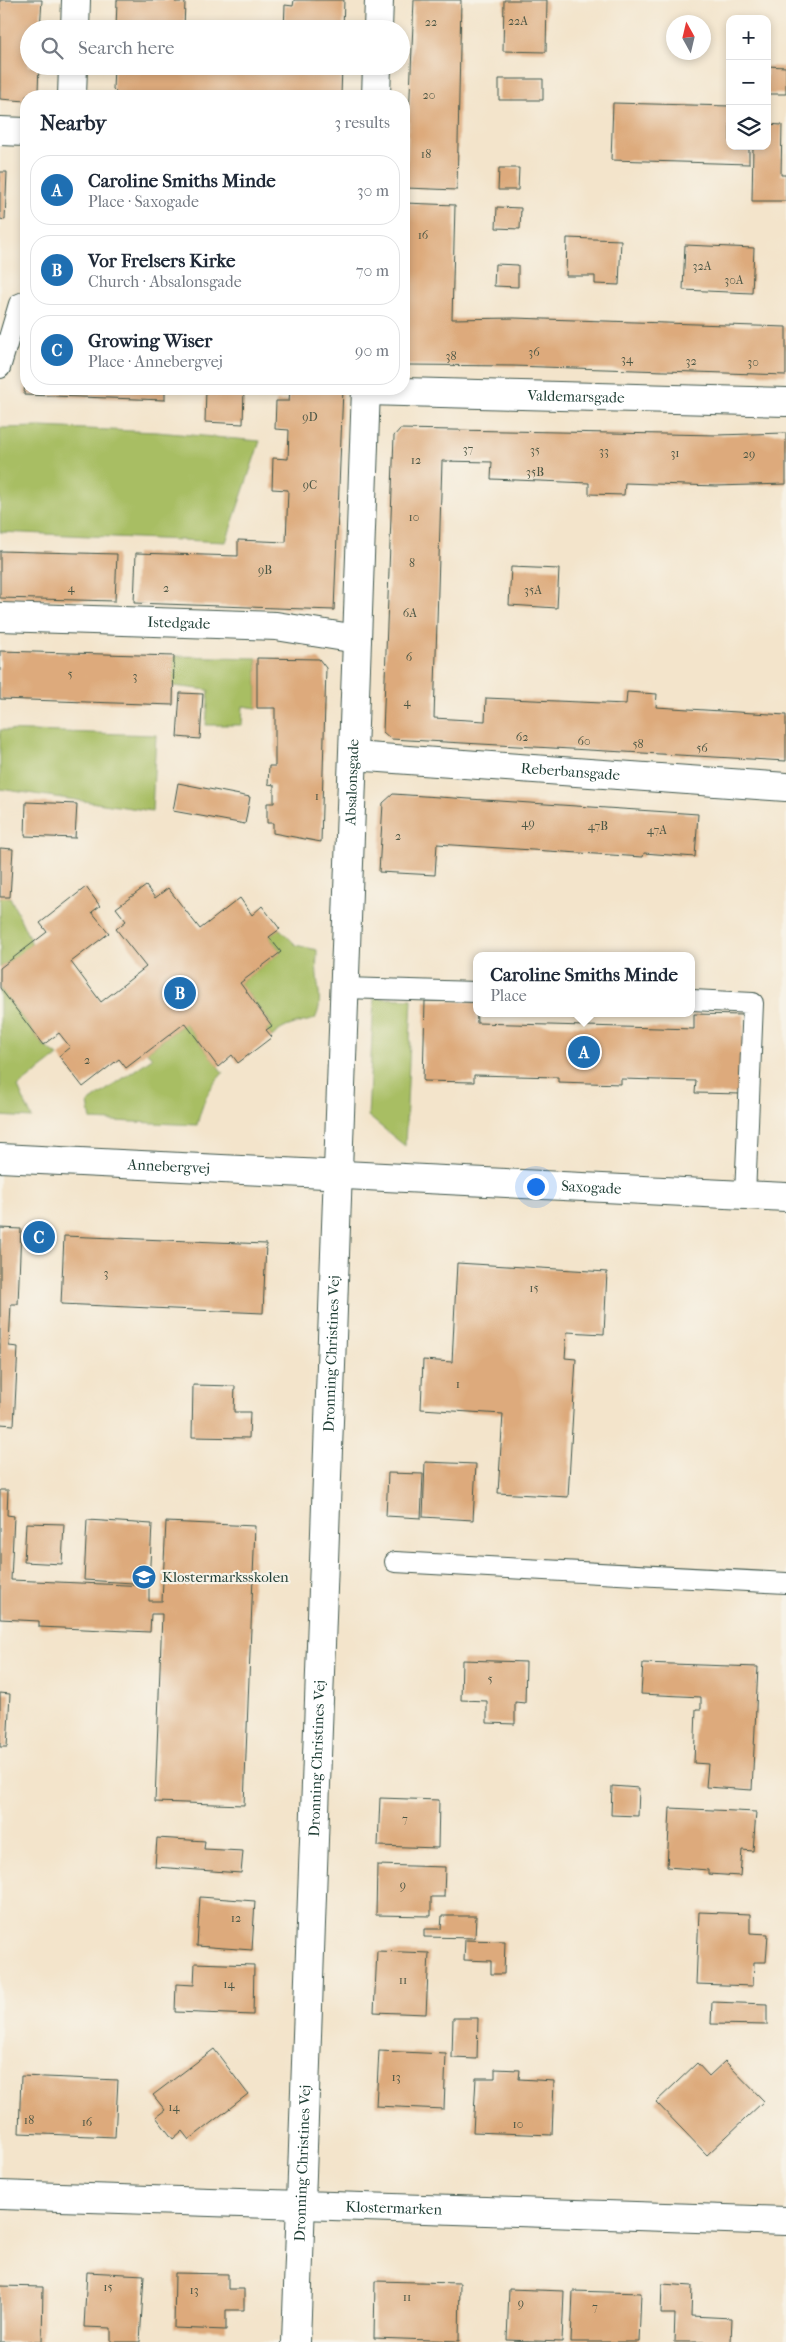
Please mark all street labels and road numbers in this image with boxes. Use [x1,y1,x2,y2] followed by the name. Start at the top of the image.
[526,386,625,407] street label: Valdemarsgade
[147,613,211,633] street label: Istedgade
[341,738,362,827] street label: Absalonsgade
[520,759,621,784] street label: Reberbansgade
[126,1155,211,1177] street label: Annebergvej
[561,1177,622,1198] street label: Saxogade
[320,1275,343,1432] street label: Dronning Christines Vej
[305,1680,329,1837] street label: Dronning Christines Vej
[291,2084,314,2242] street label: Dronning Christines Vej
[345,2197,443,2219] street label: Klostermarken

